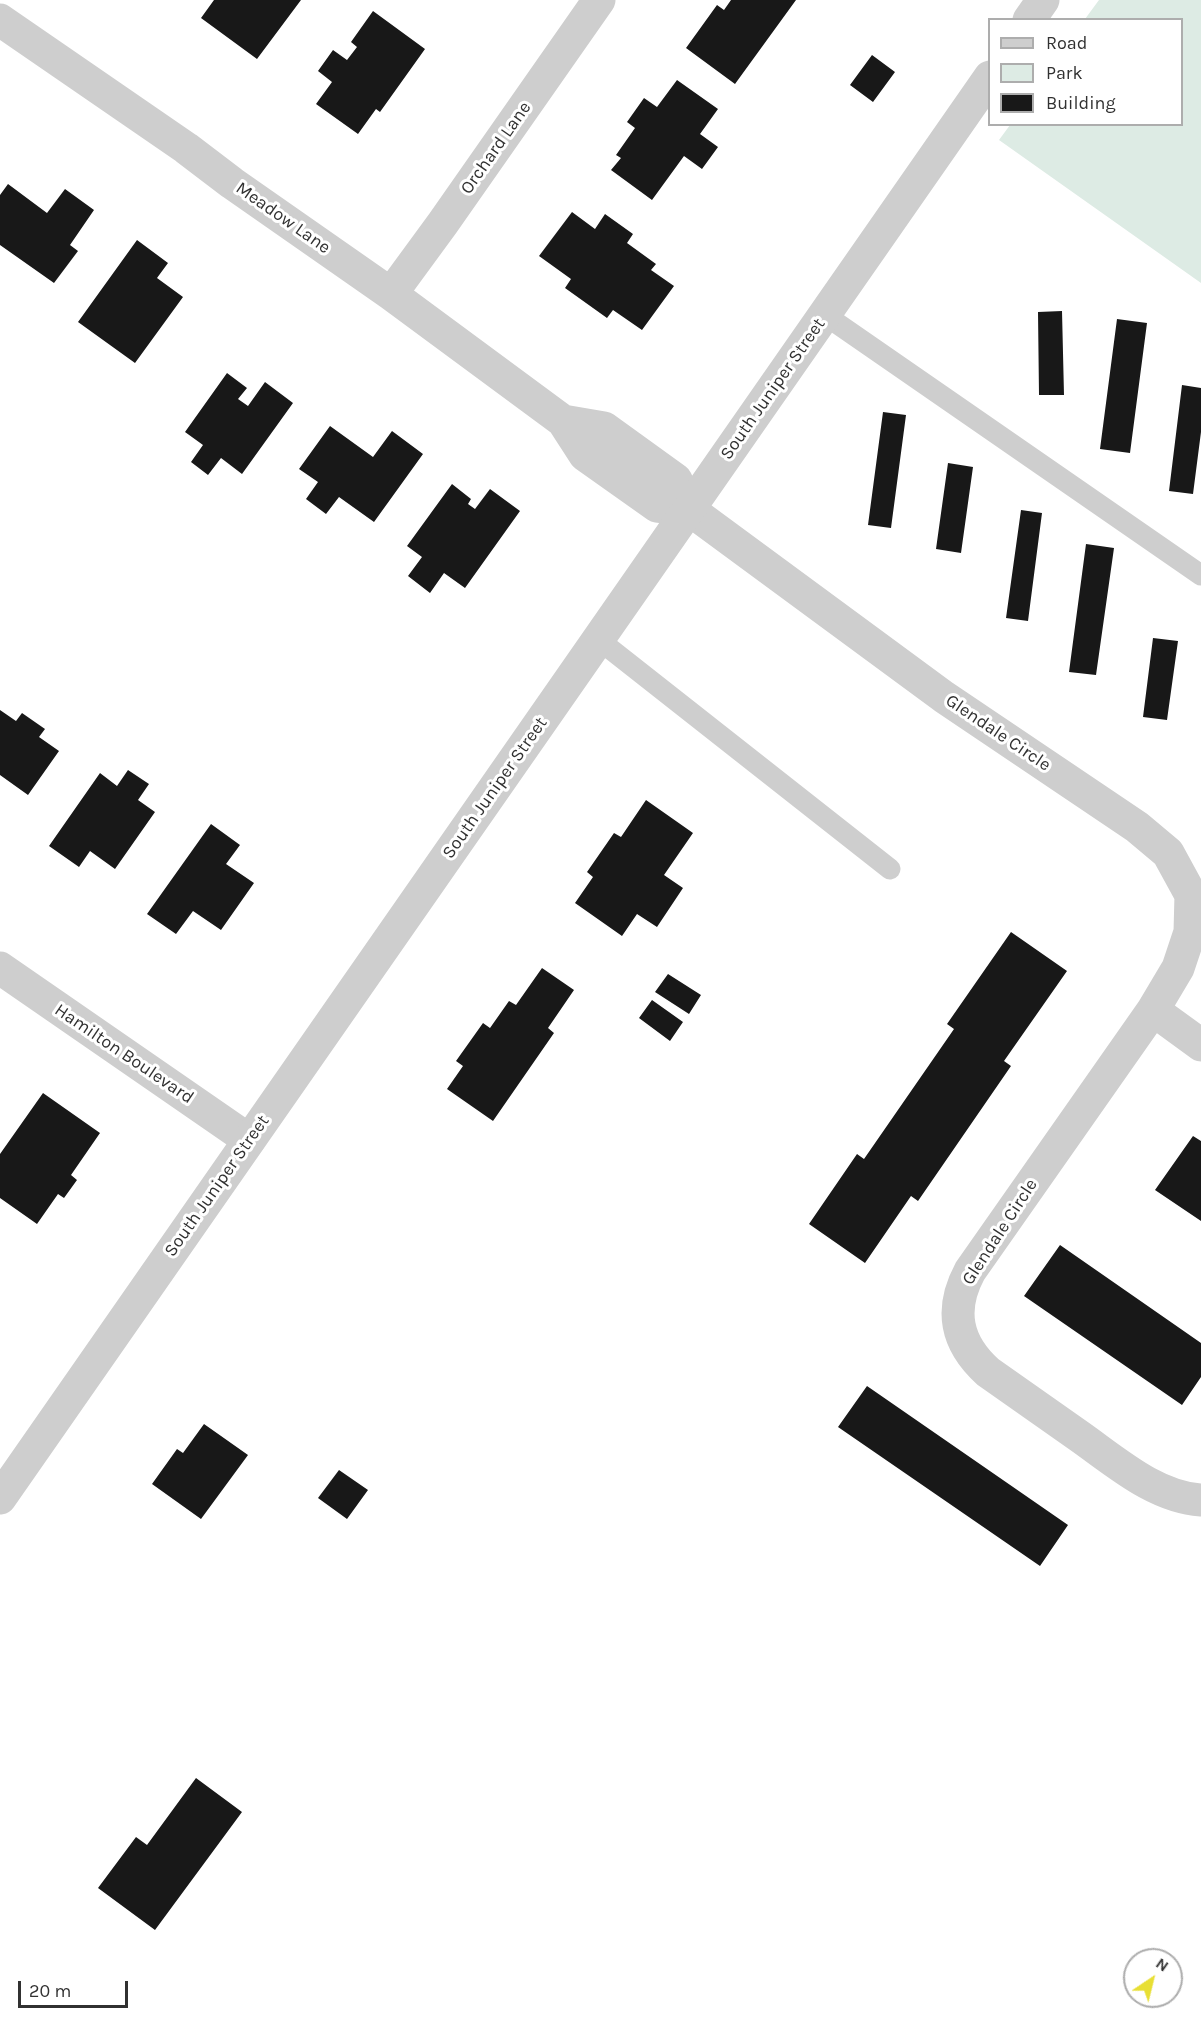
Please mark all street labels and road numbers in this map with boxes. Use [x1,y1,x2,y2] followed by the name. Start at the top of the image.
[456,98,536,198] street label: Orchard Lane
[231,177,335,259] street label: Meadow Lane
[716,314,830,464] street label: South Juniper Street
[941,690,1055,776] street label: Glendale Circle
[438,713,552,863] street label: South Juniper Street
[50,999,198,1109] street label: Hamilton Boulevard
[160,1111,274,1261] street label: South Juniper Street
[958,1175,1042,1289] street label: Glendale Circle

